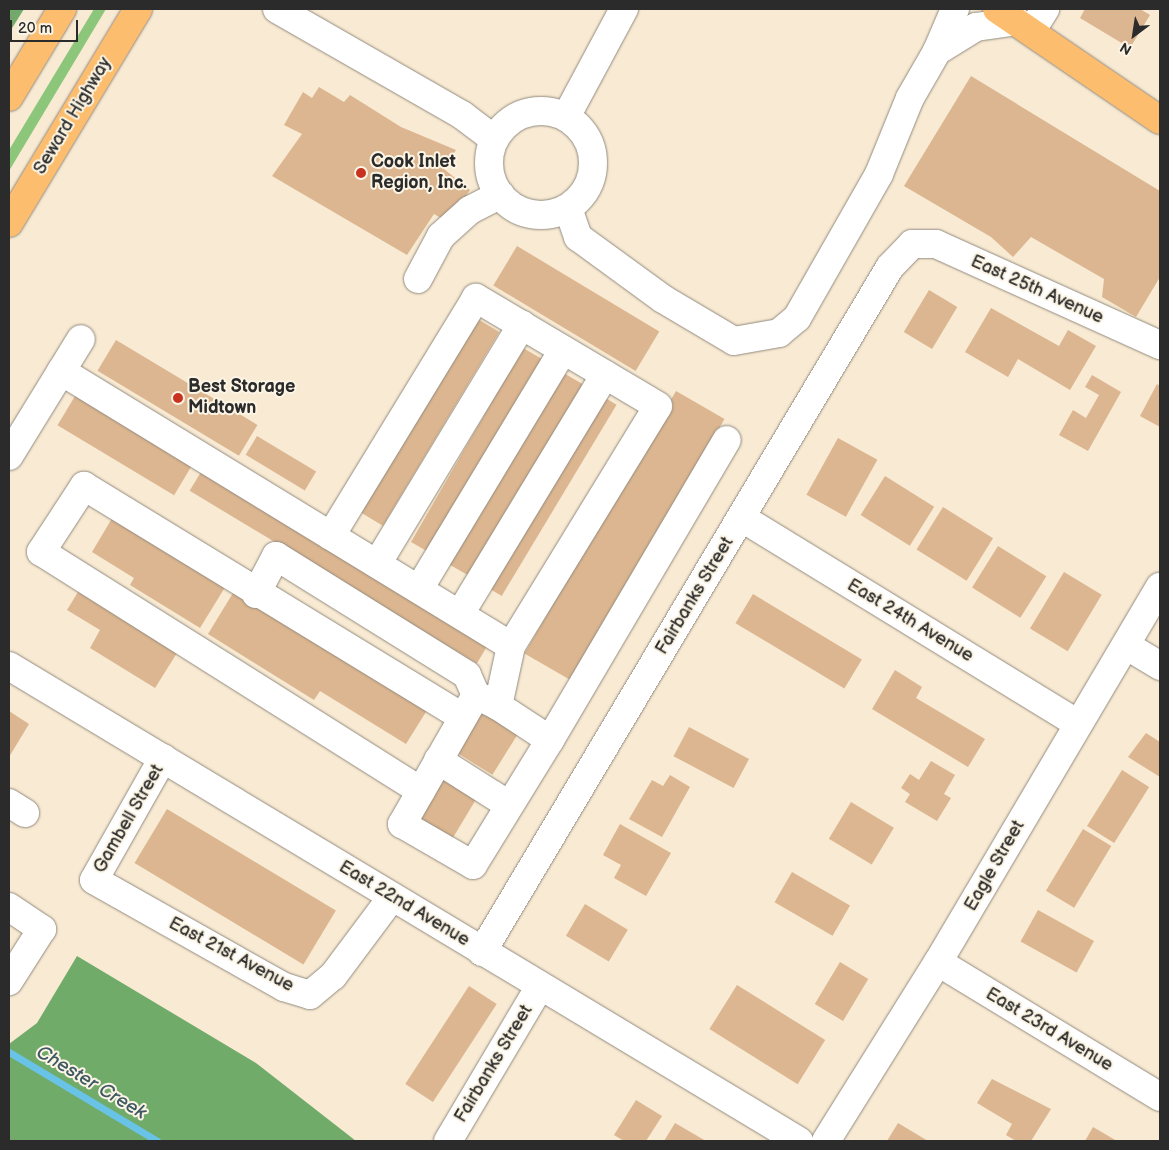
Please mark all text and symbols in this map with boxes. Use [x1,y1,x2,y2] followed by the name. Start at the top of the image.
[12,10,80,42] scale bar
[1109,10,1159,60] north arrow
[18,19,52,38] text: 20 m
[1117,38,1135,58] text: N
[30,53,116,179] street label: Seward Highway
[371,152,467,194] place label: Cook Inlet Region, Inc.
[355,167,367,179] marker: Cook Inlet Region, Inc.
[967,251,1107,329] street label: East 25th Avenue
[188,377,295,419] place label: Best Storage Midtown
[172,392,184,404] marker: Best Storage Midtown
[651,533,739,659] street label: Fairbanks Street
[843,575,977,667] street label: East 24th Avenue
[89,761,169,877] street label: Gambell Street
[960,817,1030,915] street label: Eagle Street
[335,857,473,951] street label: East 22nd Avenue
[165,913,297,997] street label: East 21st Avenue
[982,984,1116,1076] street label: East 23rd Avenue
[450,1001,538,1127] street label: Fairbanks Street
[32,1041,150,1125] water label: Chester Creek

